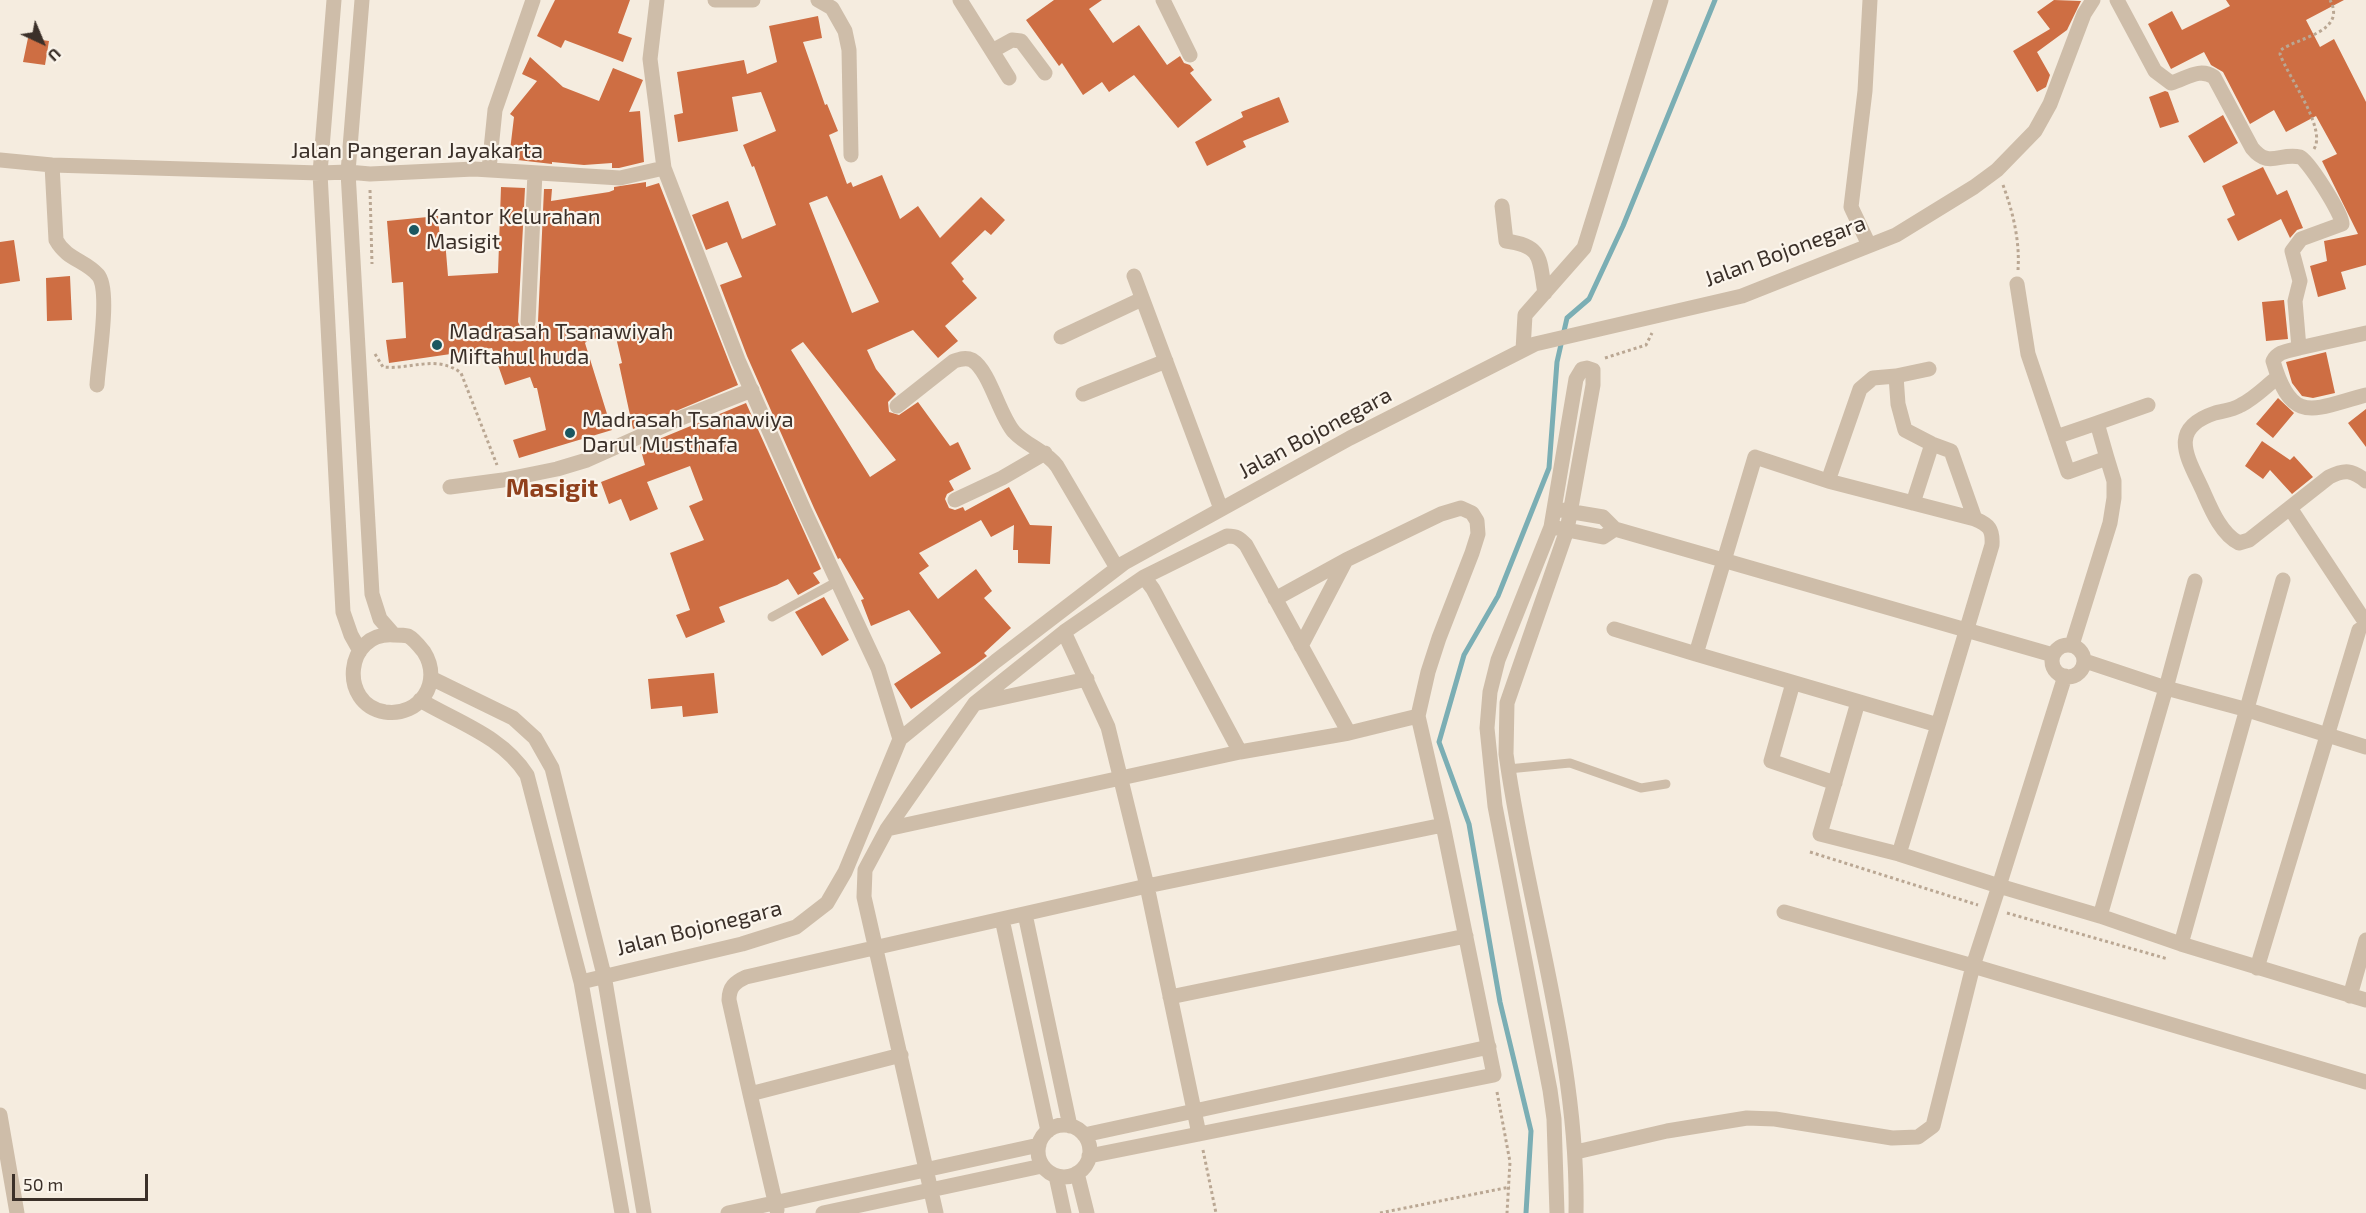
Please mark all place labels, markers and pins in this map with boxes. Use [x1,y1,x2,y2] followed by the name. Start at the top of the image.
[426,204,601,255] place label: Kantor Kelurahan Masigit
[407,223,421,237] marker: Kantor Kelurahan Masigit
[449,319,673,370] place label: Madrasah Tsanawiyah Miftahul huda
[430,338,444,352] marker: Madrasah Tsanawiyah Miftahul huda
[582,407,794,458] place label: Madrasah Tsanawiya Darul Musthafa
[563,426,577,440] marker: Madrasah Tsanawiya Darul Musthafa

